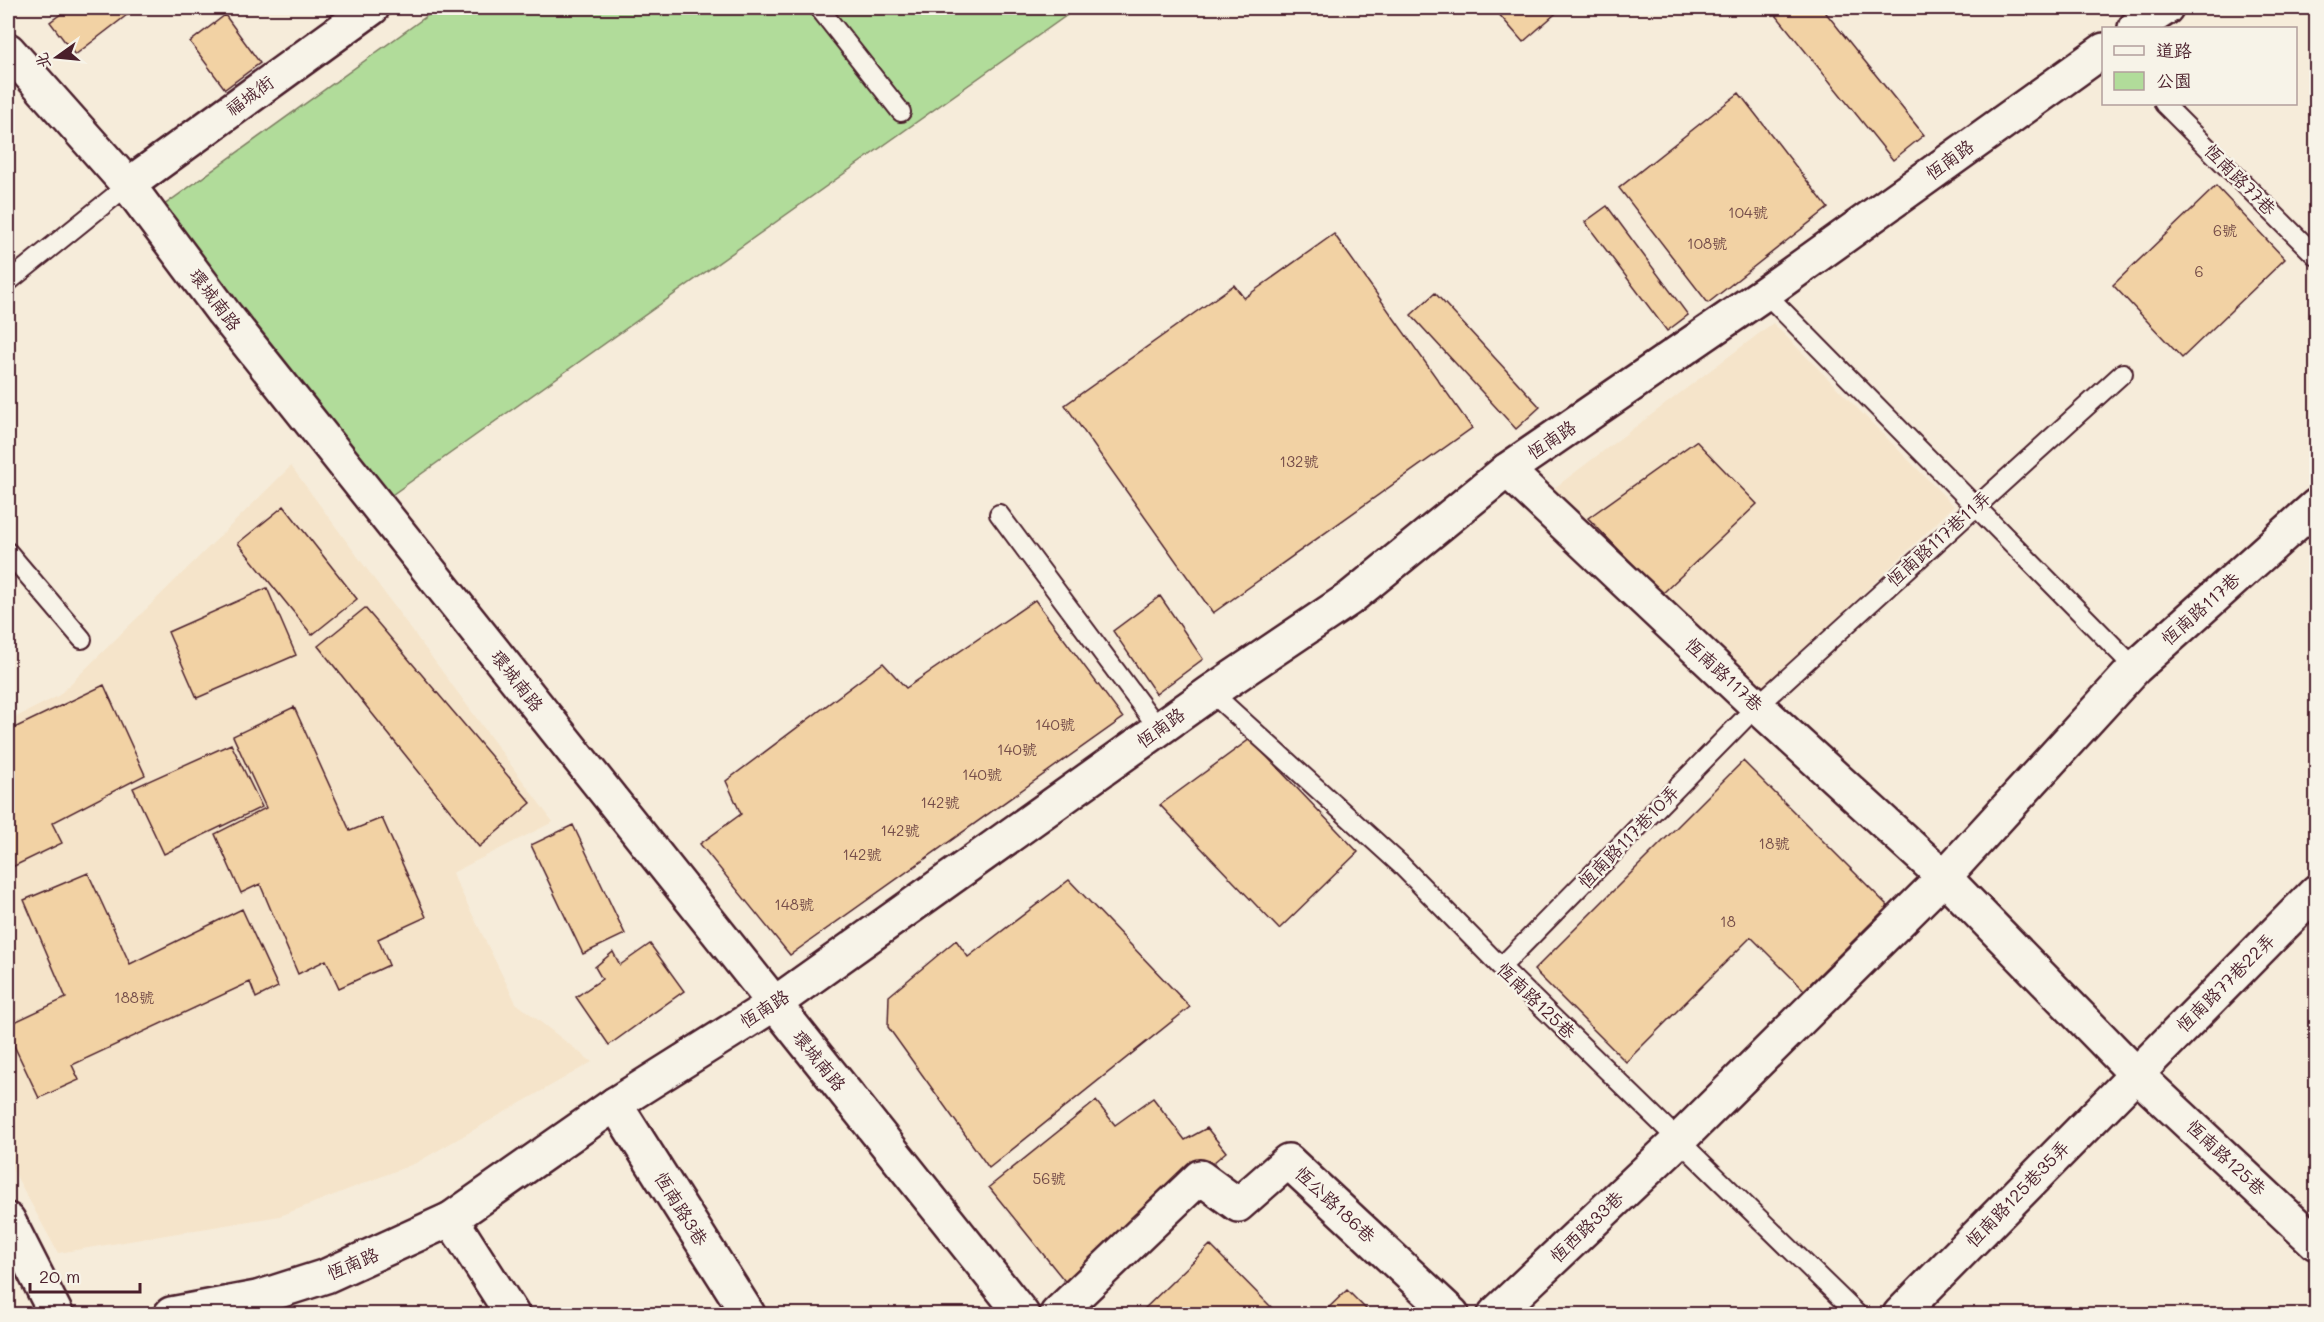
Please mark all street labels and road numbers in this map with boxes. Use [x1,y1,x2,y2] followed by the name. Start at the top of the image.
[221,70,278,121] street label: 福城街
[1921,134,1978,185] street label: 恆南路
[2200,138,2282,220] street label: 恆南路77巷
[185,263,247,335] street label: 環城南路
[1522,414,1581,464] street label: 恆南路
[1881,485,1995,591] street label: 恆南路117巷11弄
[2156,567,2245,650] street label: 恆南路117巷
[1681,632,1769,717] street label: 恆南路117巷
[486,645,549,716] street label: 環城南路
[1132,702,1189,753] street label: 恆南路
[1573,779,1684,893] street label: 恆南路117巷10弄
[2171,928,2280,1037] street label: 恆南路77巷22弄
[1492,957,1581,1044] street label: 恆南路125巷
[735,983,794,1033] street label: 恆南路
[788,1025,852,1096] street label: 環城南路
[2182,1114,2272,1200] street label: 恆南路125巷
[1960,1135,2074,1252] street label: 恆南路125巷35弄
[1290,1161,1381,1248] street label: 恆公路186巷
[650,1167,714,1250] street label: 恆南路3巷
[1544,1185,1628,1267] street label: 恆西路33巷
[323,1241,382,1285] street label: 恆南路

